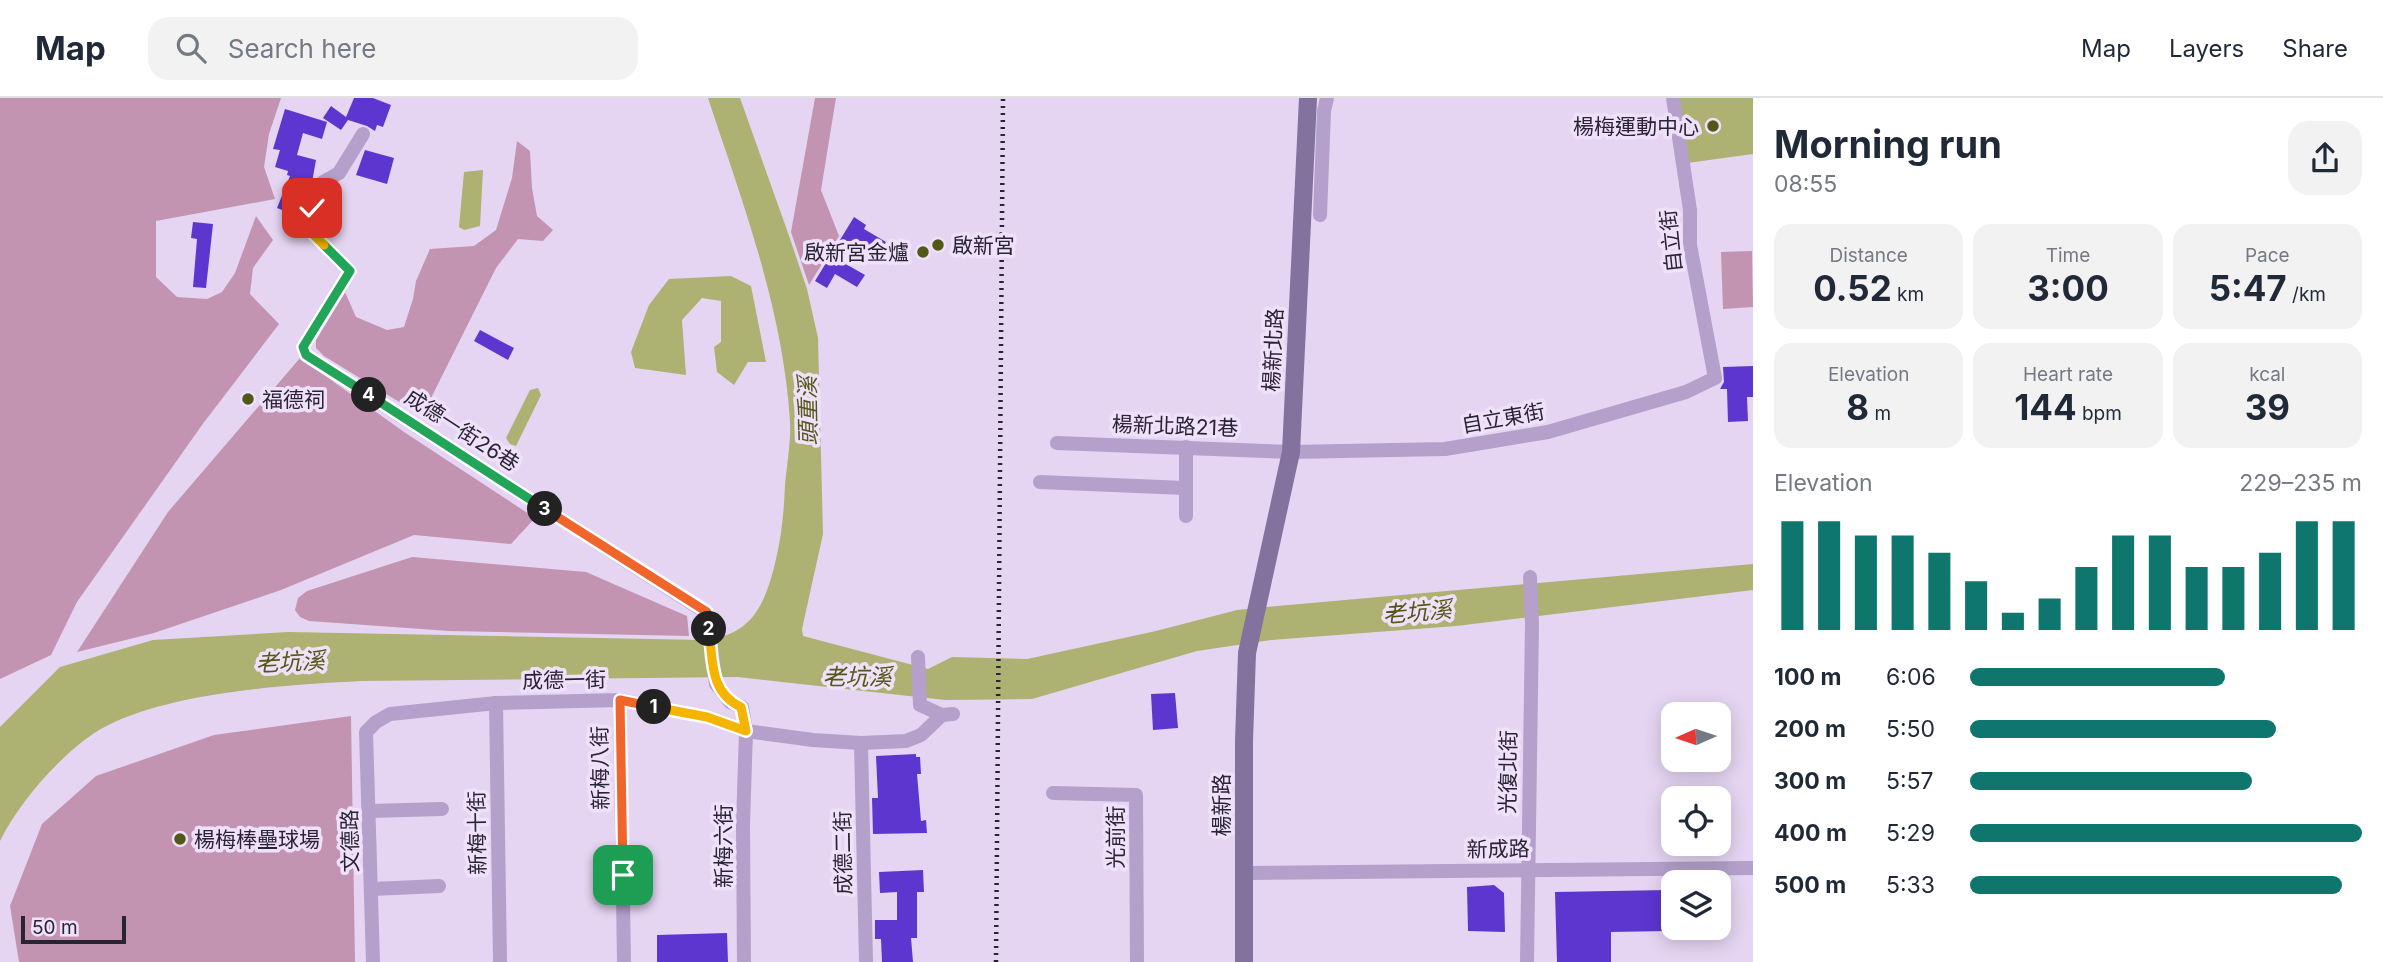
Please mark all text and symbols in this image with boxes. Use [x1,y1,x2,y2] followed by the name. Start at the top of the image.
[148,17,638,80] search box
[35,28,106,68] text: Map
[172,29,210,67] icon: search
[228,33,376,64] text: Search here
[2081,34,2131,63] text: Map
[2169,34,2244,63] text: Layers
[2282,34,2348,63] text: Share
[1573,114,1699,139] place label: 楊梅運動中心
[1705,118,1721,134] marker: 楊梅運動中心
[1774,121,2002,167] text: Morning run
[2288,121,2362,195] button: share
[1774,170,1837,198] text: 08:55
[282,178,342,238] pin
[293,189,331,227] icon: check
[1655,208,1687,274] street label: 自立街
[952,233,1015,258] place label: 啟新宮
[930,237,946,253] marker: 啟新宮
[804,240,909,265] place label: 啟新宮金爐
[915,244,931,260] marker: 啟新宮金爐
[1829,244,1908,267] text: Distance
[2046,244,2090,267] text: Time
[2245,244,2290,267] text: Pace
[1813,267,1892,309] text: 0.52
[2027,267,2109,309] text: 3:00
[2209,267,2287,309] text: 5:47
[1892,283,1924,306] text: km
[2287,283,2326,306] text: /km
[1258,307,1288,393] street label: 楊新北路
[1828,363,1909,386] text: Elevation
[2023,363,2113,386] text: Heart rate
[2249,363,2285,386] text: kcal
[793,373,823,446] water label: 頭重溪
[352,378,386,412] pin: 4
[362,383,375,406] text: 4
[400,384,524,476] street label: 成德一街26巷
[1846,386,1869,428] text: 8
[2014,386,2077,428] text: 144
[2245,386,2290,428] text: 39
[262,387,325,412] place label: 福德祠
[240,391,256,407] marker: 福德祠
[1459,398,1547,438] street label: 自立東街
[1869,402,1891,425] text: m
[2077,402,2122,425] text: bpm
[1111,411,1239,441] street label: 楊新北路21巷
[1774,469,1873,497] text: Elevation
[2239,469,2362,497] text: 229–235 m
[528,492,562,526] pin: 3
[538,497,551,520] text: 3
[1381,595,1456,629] water label: 老坑溪
[692,612,726,646] pin: 2
[703,617,714,640] text: 2
[255,646,328,678] water label: 老坑溪
[823,663,895,691] water label: 老坑溪
[1774,663,1841,691] text: 100 m
[1886,663,1936,691] text: 6:06
[522,667,606,693] street label: 成德一街
[636,690,672,724] pin: 1
[649,695,658,718] text: 1
[1661,702,1731,772] north arrow
[1661,702,1731,940] map controls
[1774,715,1846,743] text: 200 m
[1886,715,1935,743] text: 5:50
[587,726,613,810] street label: 新梅八街
[1495,730,1521,814] street label: 光復北街
[1774,767,1846,795] text: 300 m
[1886,767,1934,795] text: 5:57
[1209,774,1234,837] street label: 楊新路
[1661,786,1731,856] button: locate
[464,791,490,875] street label: 新梅十街
[711,804,736,888] street label: 新梅六街
[1103,806,1128,869] street label: 光前街
[337,809,363,873] street label: 文德路
[830,811,856,895] street label: 成德二街
[1774,819,1847,847] text: 400 m
[1886,819,1935,847] text: 5:29
[194,827,320,852] place label: 楊梅棒壘球場
[172,831,188,847] marker: 楊梅棒壘球場
[1466,836,1530,862] street label: 新成路
[593,845,653,905] pin
[604,856,642,894] icon: arrive
[1661,870,1731,940] button: layers
[1774,871,1846,899] text: 500 m
[1886,871,1935,899] text: 5:33
[21,913,126,945] scale bar
[32,916,78,939] text: 50 m

